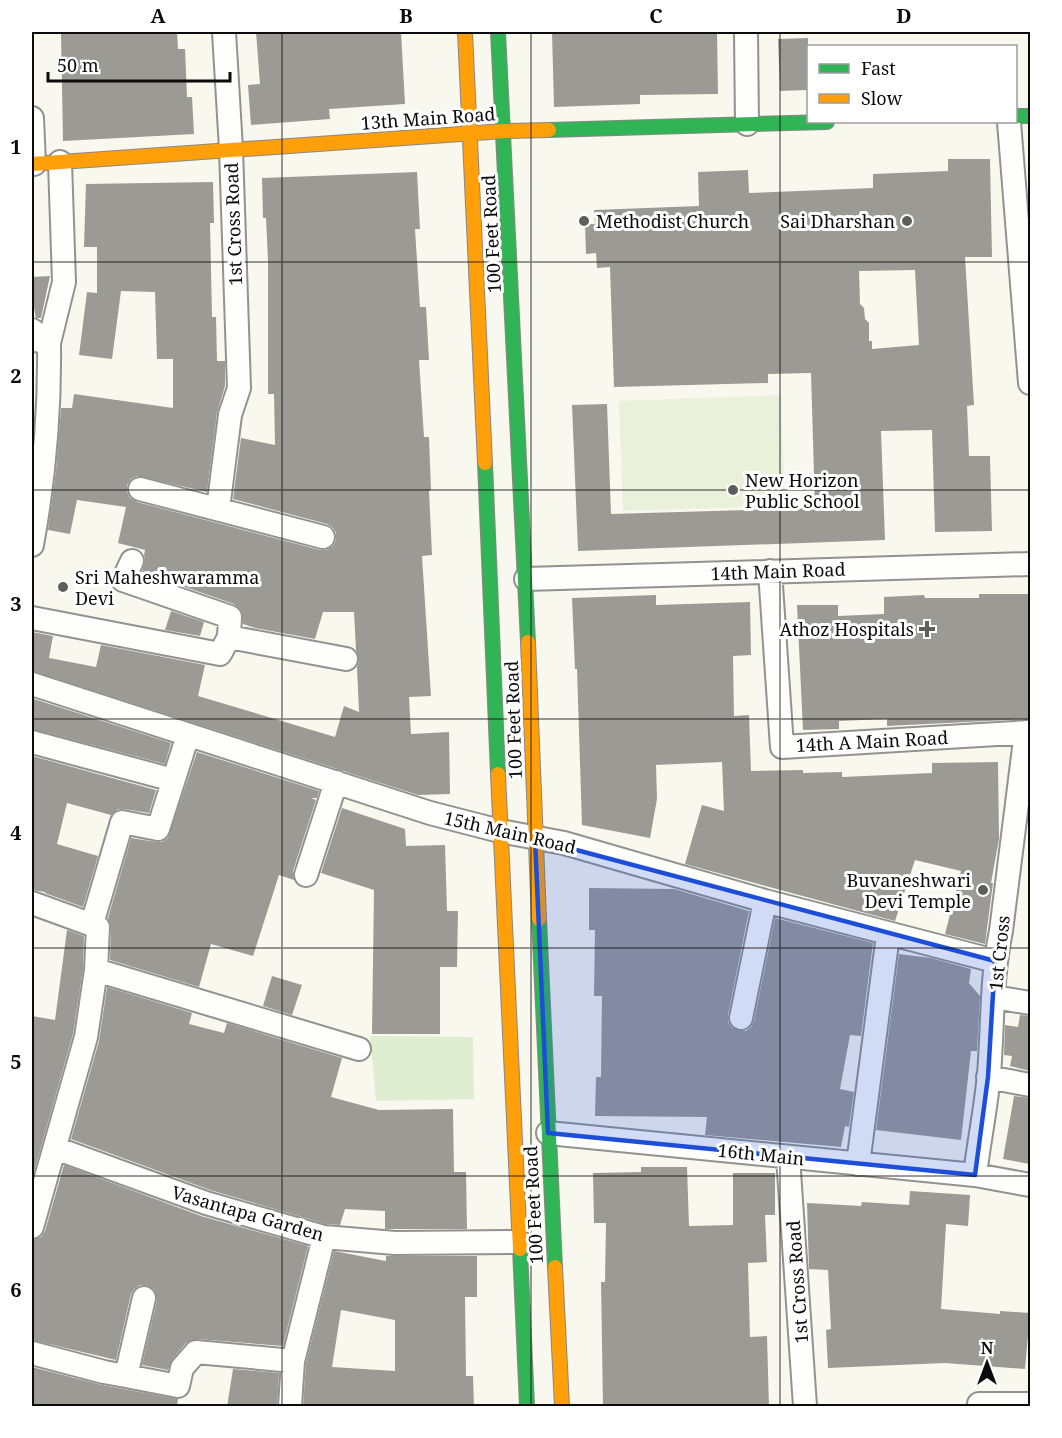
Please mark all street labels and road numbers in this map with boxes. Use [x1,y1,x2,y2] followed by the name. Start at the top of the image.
[360,101,496,135] street label: 13th Main Road
[219,162,247,286] street label: 1st Cross Road
[476,174,506,294] street label: 100 Feet Road
[710,557,846,585] street label: 14th Main Road
[499,660,527,780] street label: 100 Feet Road
[795,725,949,757] street label: 14th A Main Road
[442,805,578,859] street label: 15th Main Road
[983,914,1015,992] street label: 1st Cross
[716,1138,806,1171] street label: 16th Main
[518,1145,548,1265] street label: 100 Feet Road
[169,1180,327,1246] street label: Vasantapa Garden
[781,1220,813,1344] street label: 1st Cross Road

